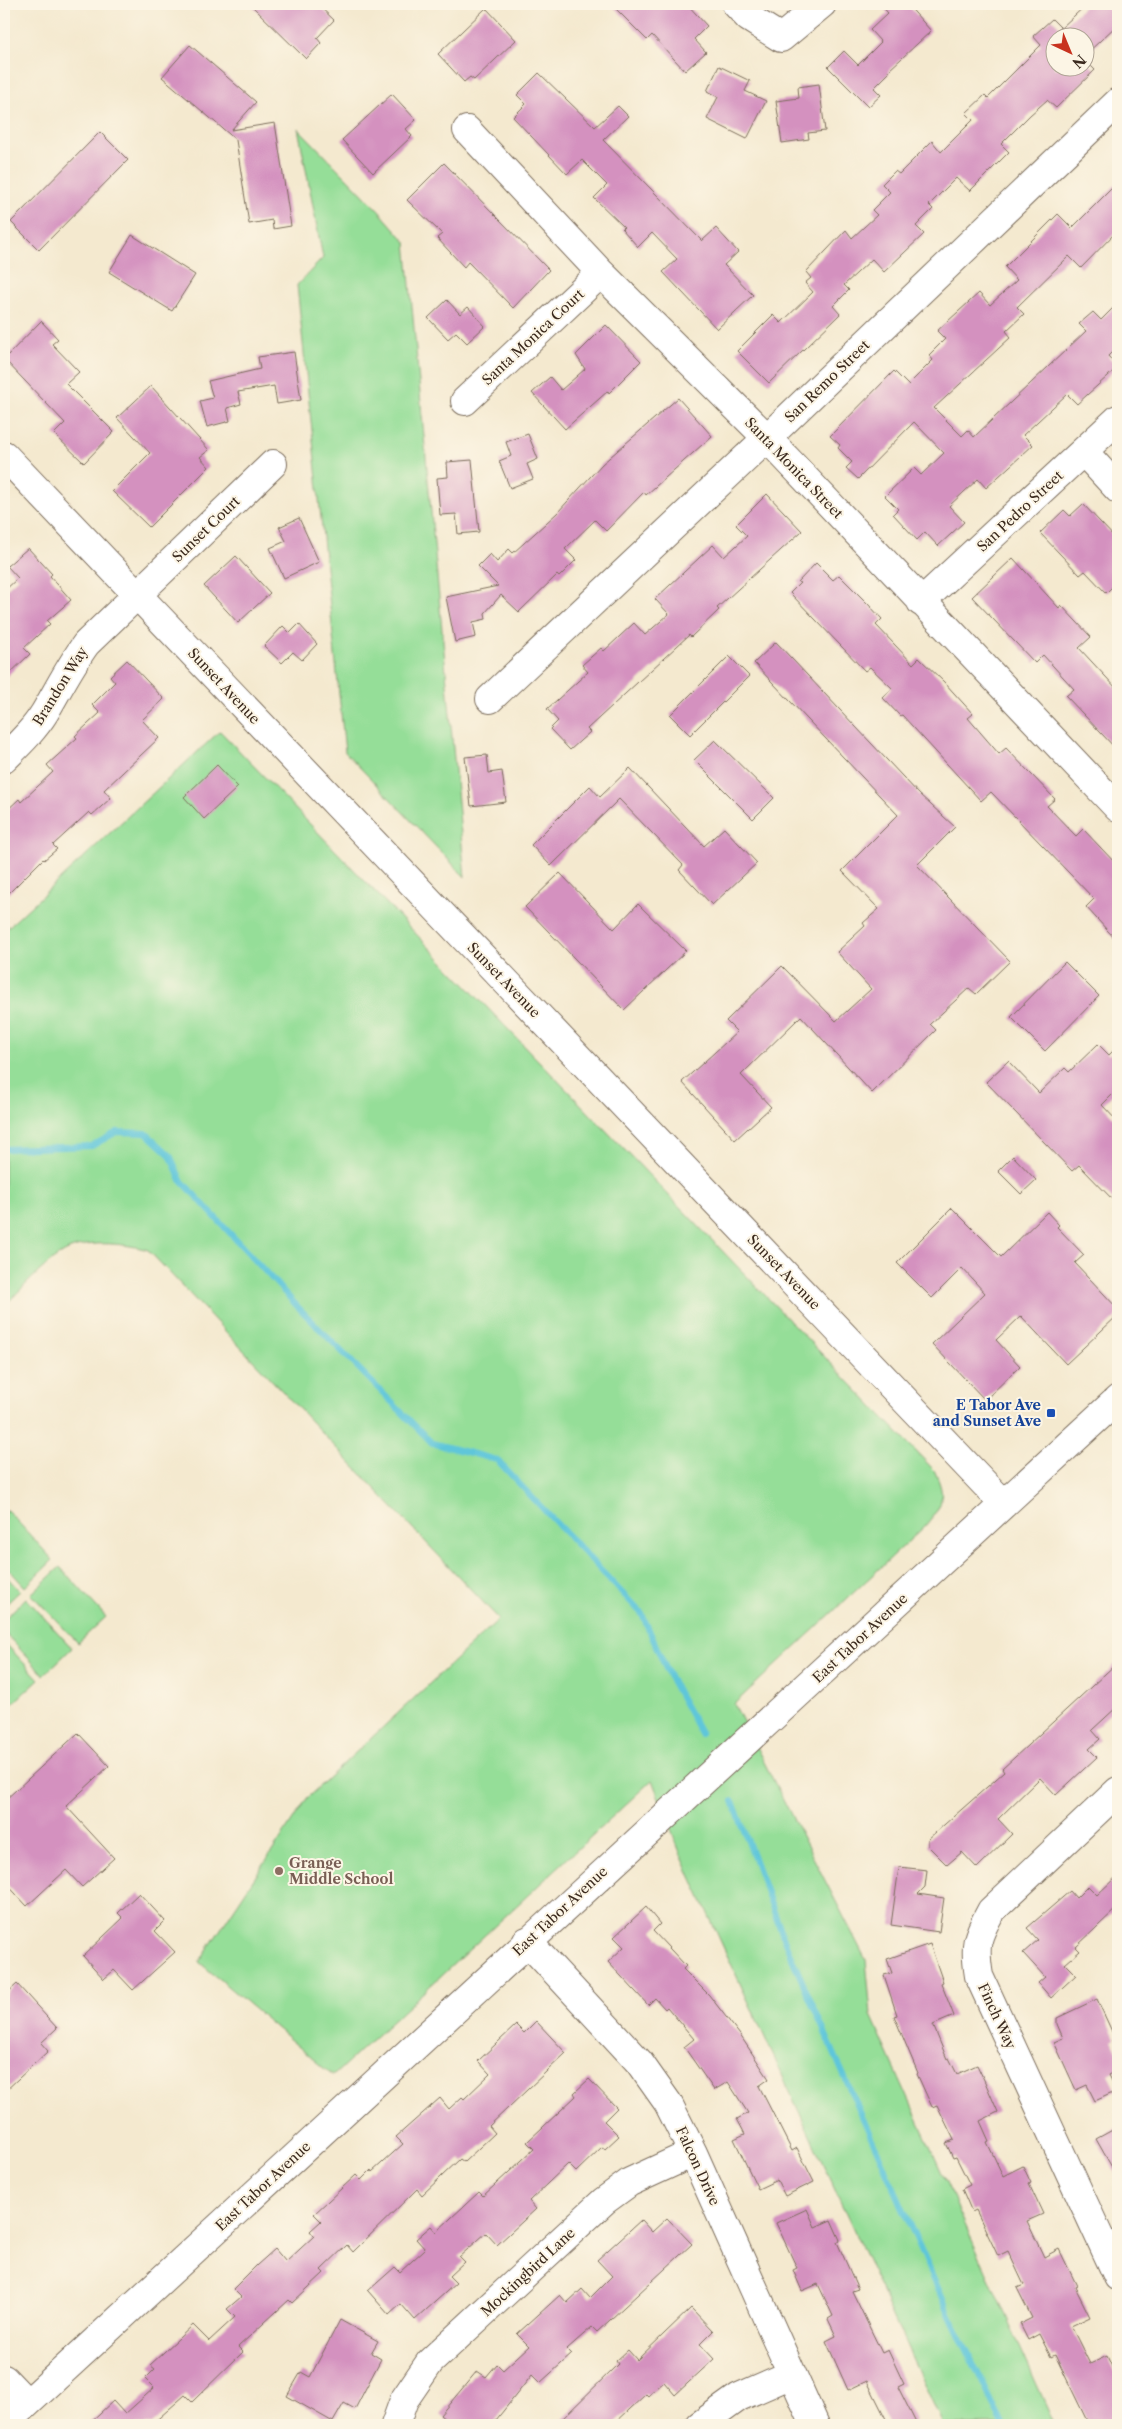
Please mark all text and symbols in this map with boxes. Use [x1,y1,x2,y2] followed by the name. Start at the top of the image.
[1044,28,1094,78] north arrow
[1068,51,1090,72] text: N
[478,285,588,389] street label: Santa Monica Court
[781,336,873,426] street label: San Remo Street
[741,414,847,522] street label: Santa Monica Street
[973,466,1067,555] street label: San Pedro Street
[168,492,244,566] street label: Sunset Court
[29,643,92,729] street label: Brandon Way
[184,644,264,728] street label: Sunset Avenue
[464,939,544,1021] street label: Sunset Avenue
[744,1231,824,1313] street label: Sunset Avenue
[933,1396,1041,1430] place label: E Tabor Ave and Sunset Ave
[1045,1407,1057,1419] marker: E Tabor Ave and Sunset Ave
[809,1589,911,1687] street label: East Tabor Avenue
[289,1854,393,1888] place label: Grange Middle School
[509,1862,611,1960] street label: East Tabor Avenue
[273,1865,285,1877] marker: Grange Middle School
[974,1980,1020,2052] street label: Finch Way
[672,2124,724,2208] street label: Falcon Drive
[212,2137,314,2235] street label: East Tabor Avenue
[477,2224,579,2320] street label: Mockingbird Lane

